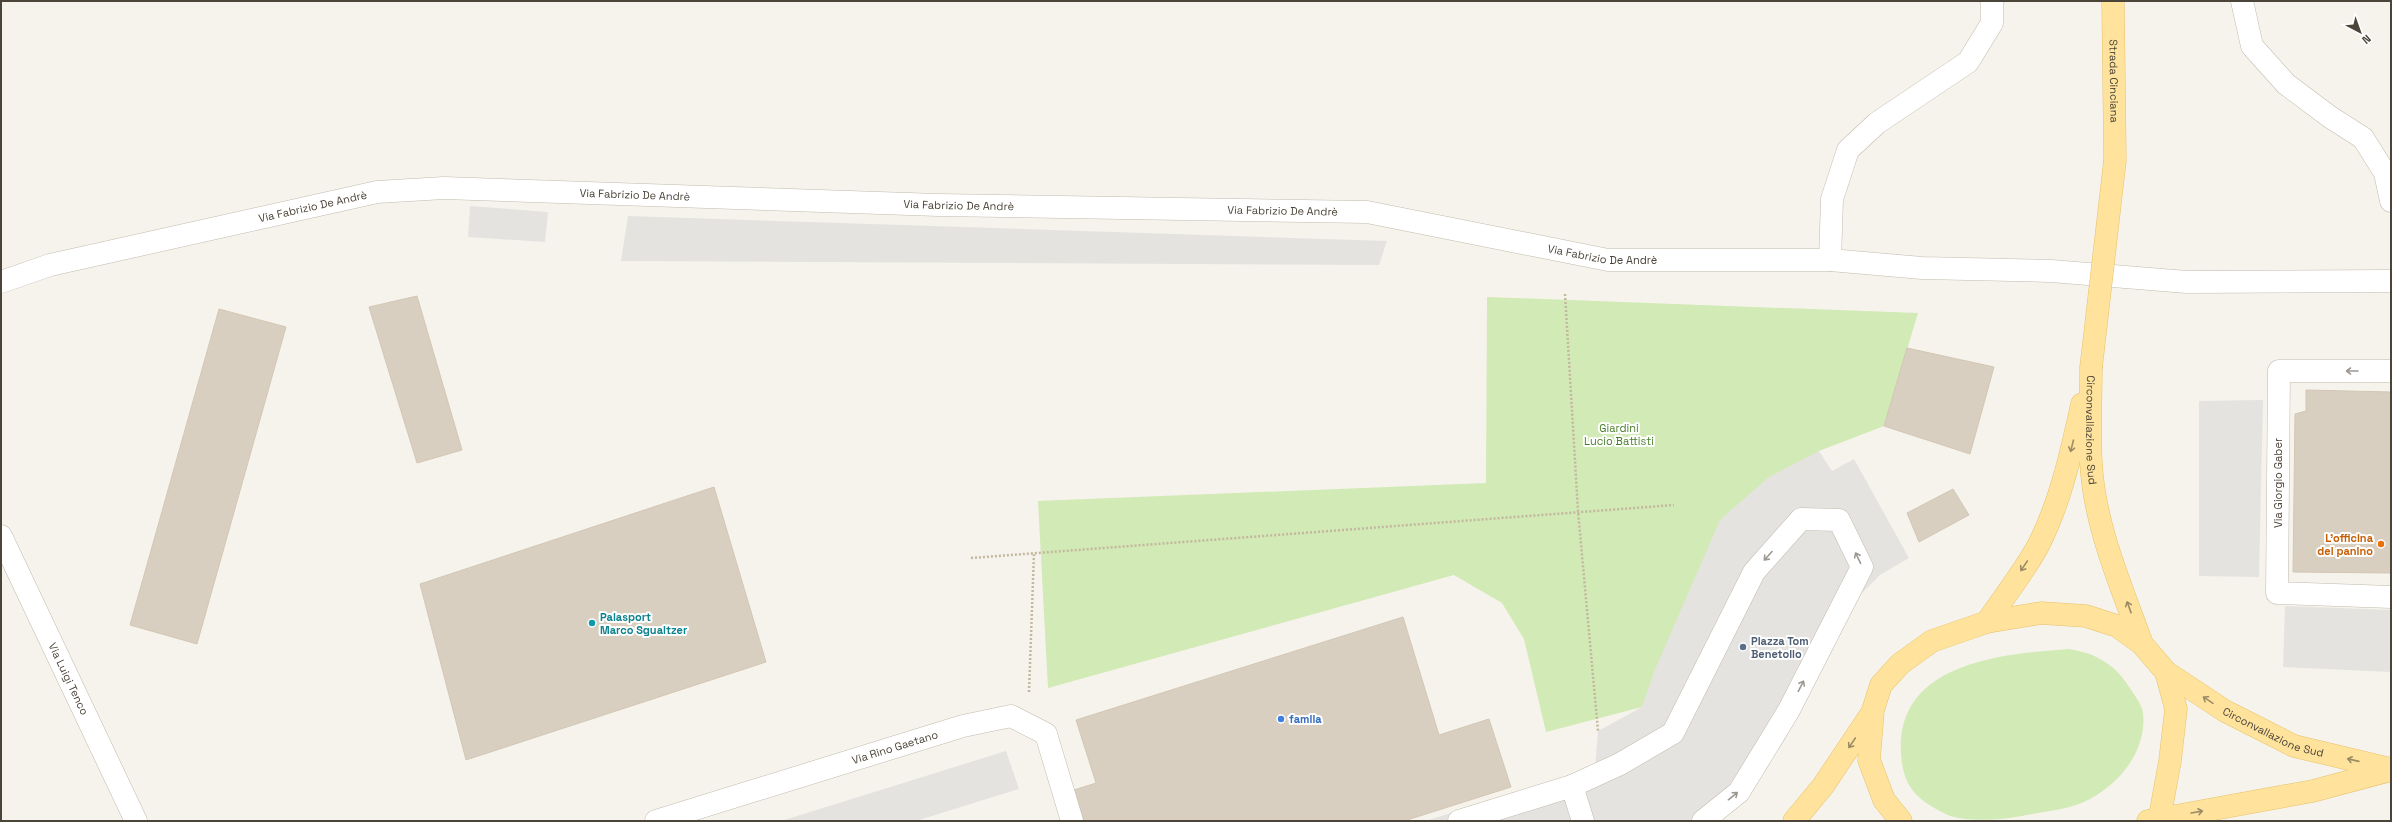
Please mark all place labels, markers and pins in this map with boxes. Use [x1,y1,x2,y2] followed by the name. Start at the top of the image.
[2317,531,2374,558] place label: L'officina del panino
[2376,539,2386,549] marker: L'officina del panino
[600,610,688,637] place label: Palasport Marco Sguaitzer
[587,618,597,628] marker: Palasport Marco Sguaitzer
[1751,634,1809,661] place label: Piazza Tom Benetollo
[1738,642,1748,652] marker: Piazza Tom Benetollo
[1289,712,1322,726] place label: famila
[1276,714,1286,724] marker: famila

